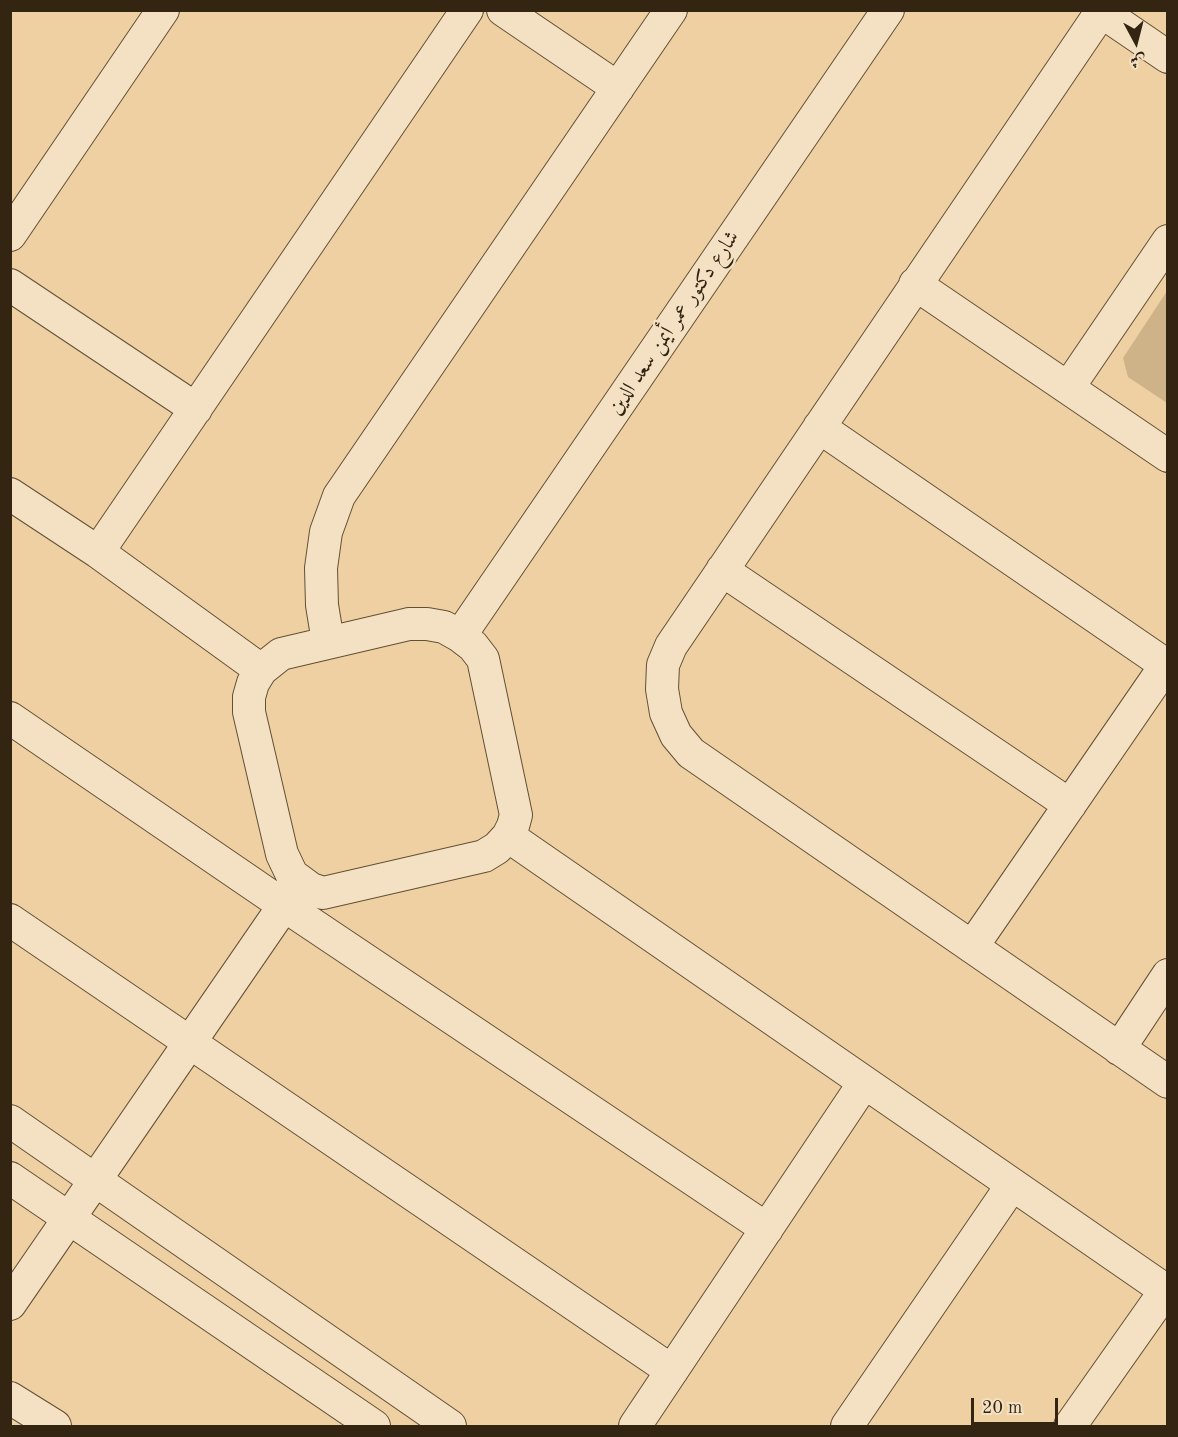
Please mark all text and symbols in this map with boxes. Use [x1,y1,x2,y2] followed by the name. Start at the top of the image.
[1106,12,1166,72] north arrow
[1129,51,1147,69] text: ش
[603,226,745,420] street label: شارع دكتور عمر أيمن سعد الدين
[974,1386,1061,1424] scale bar
[982,1399,1022,1417] text: 20 m

